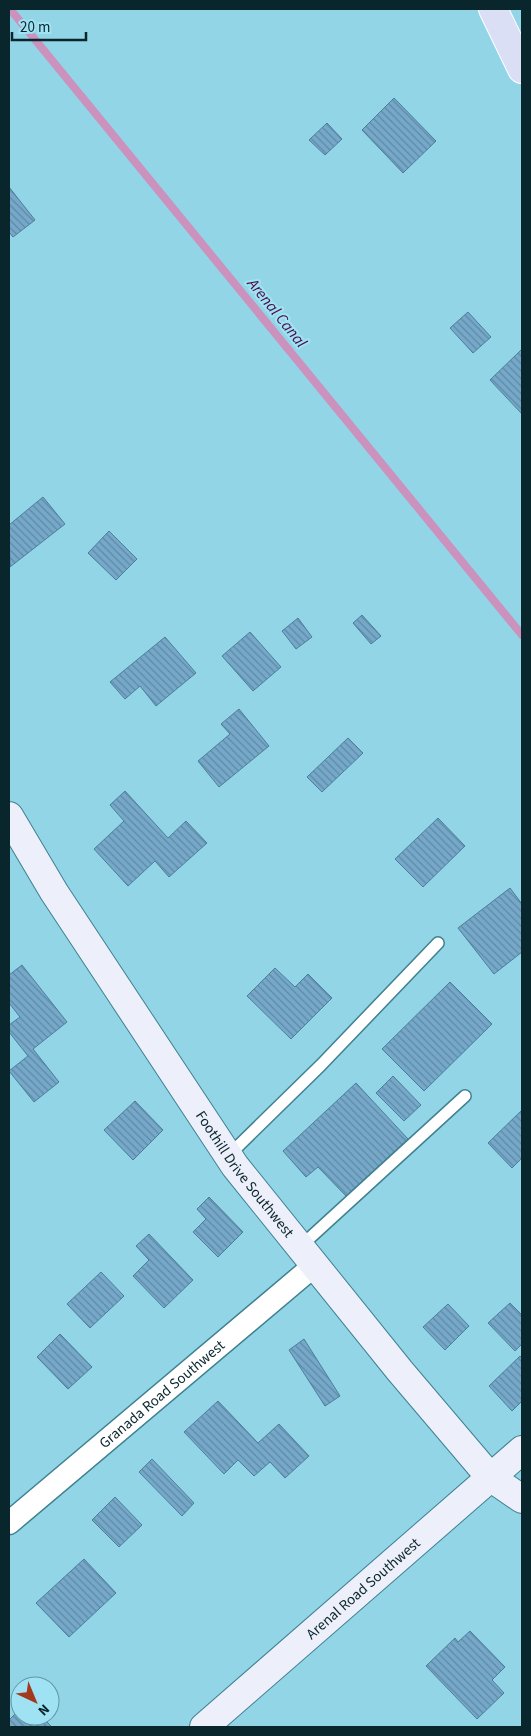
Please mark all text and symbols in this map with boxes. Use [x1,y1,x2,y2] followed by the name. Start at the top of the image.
[12,10,86,42] scale bar
[20,17,50,38] text: 20 m
[242,273,312,352] water label: Arenal Canal
[191,1107,299,1242] street label: Foothill Drive Southwest
[95,1335,229,1453] street label: Granada Road Southwest
[301,1533,425,1644] street label: Arenal Road Southwest
[10,1676,60,1726] north arrow
[33,1699,54,1720] text: N

